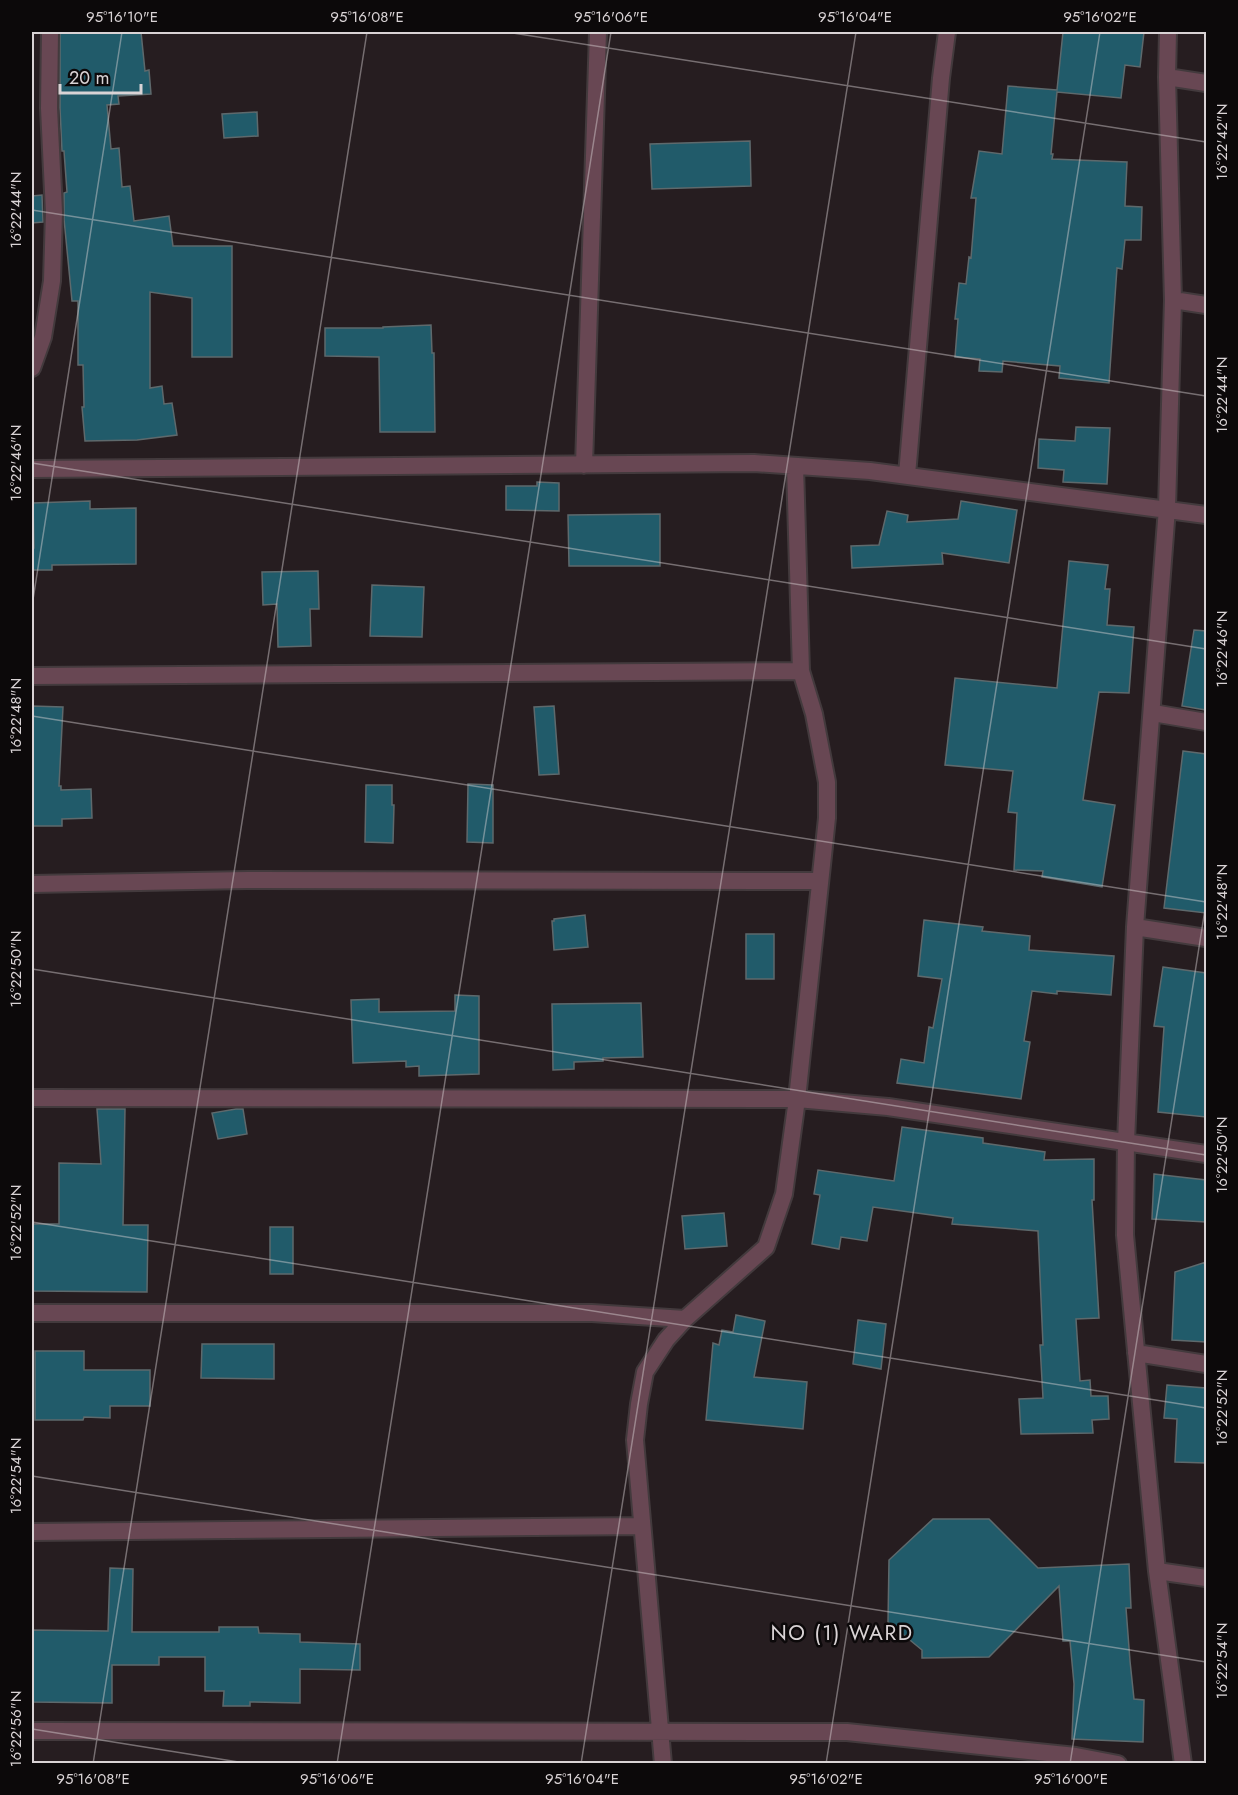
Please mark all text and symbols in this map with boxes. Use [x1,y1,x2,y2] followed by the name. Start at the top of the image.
[86,6,158,28] text: 95°16'10"E
[330,6,404,28] text: 95°16'08"E
[574,6,648,28] text: 95°16'06"E
[818,6,892,28] text: 95°16'04"E
[1063,6,1137,28] text: 95°16'02"E
[60,57,141,95] scale bar
[69,65,109,91] text: 20 m
[1211,104,1233,180] text: 16°22'42"N
[5,172,27,249] text: 16°22'44"N
[1211,357,1233,434] text: 16°22'44"N
[5,425,27,501] text: 16°22'46"N
[1211,611,1233,687] text: 16°22'46"N
[5,678,27,754] text: 16°22'48"N
[1211,864,1233,940] text: 16°22'48"N
[5,931,27,1007] text: 16°22'50"N
[1211,1117,1233,1193] text: 16°22'50"N
[5,1185,27,1261] text: 16°22'52"N
[1211,1370,1233,1446] text: 16°22'52"N
[5,1438,27,1514] text: 16°22'54"N
[770,1618,914,1648] district label: NO (1) WARD
[1211,1623,1233,1699] text: 16°22'54"N
[5,1691,27,1767] text: 16°22'56"N
[56,1768,130,1790] text: 95°16'08"E
[300,1768,374,1790] text: 95°16'06"E
[545,1768,619,1790] text: 95°16'04"E
[789,1768,863,1790] text: 95°16'02"E
[1034,1768,1108,1790] text: 95°16'00"E

